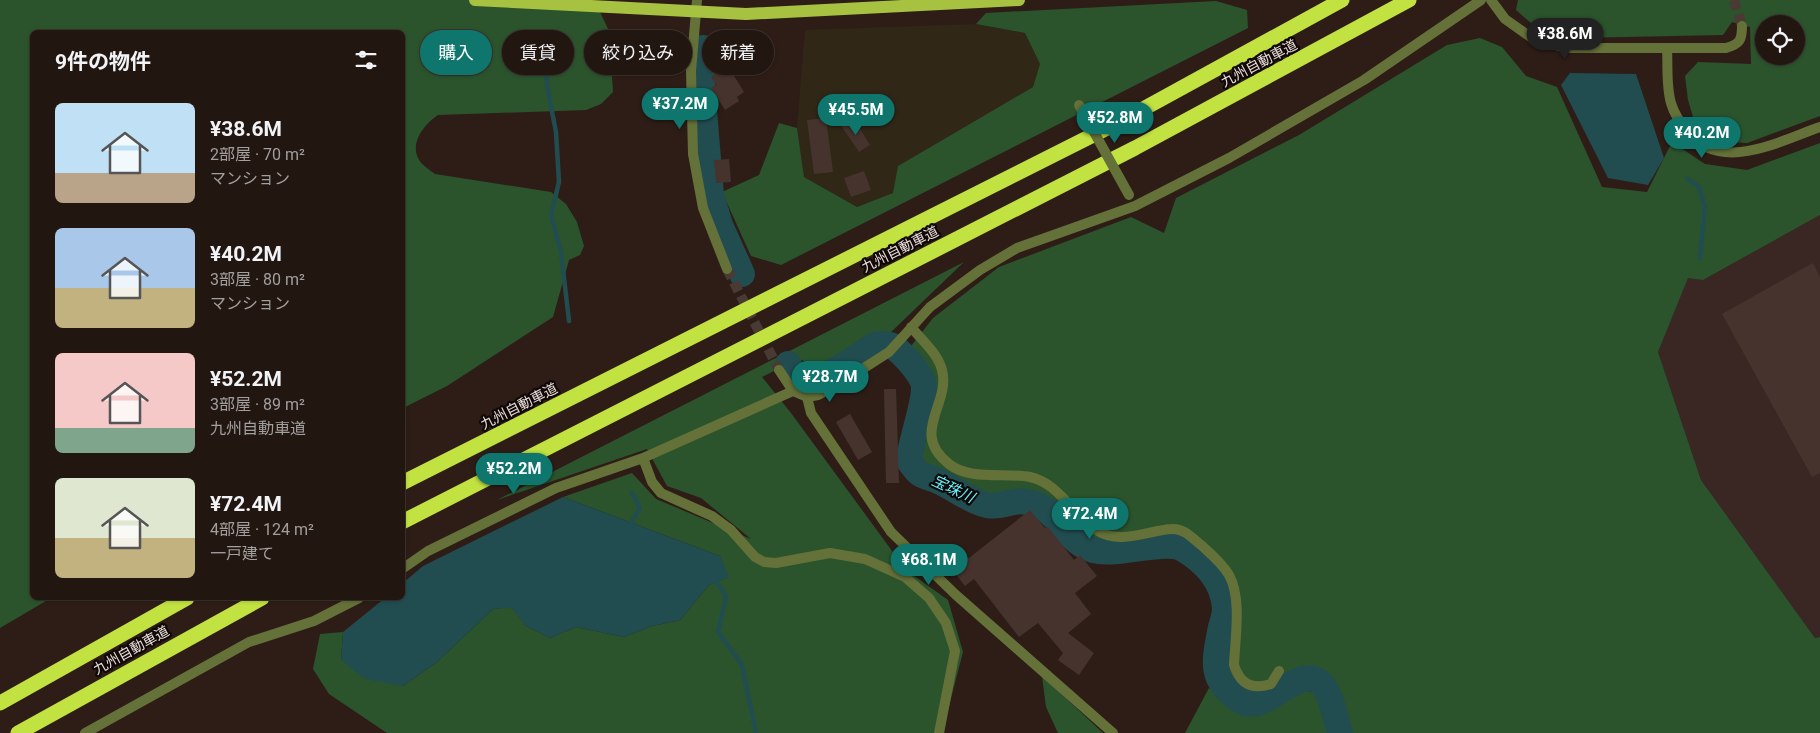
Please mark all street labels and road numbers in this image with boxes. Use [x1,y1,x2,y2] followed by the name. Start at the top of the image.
[1218,36,1300,90] street label: 九州自動車道
[859,223,941,275] street label: 九州自動車道
[478,380,560,432] street label: 九州自動車道
[90,623,172,677] street label: 九州自動車道

